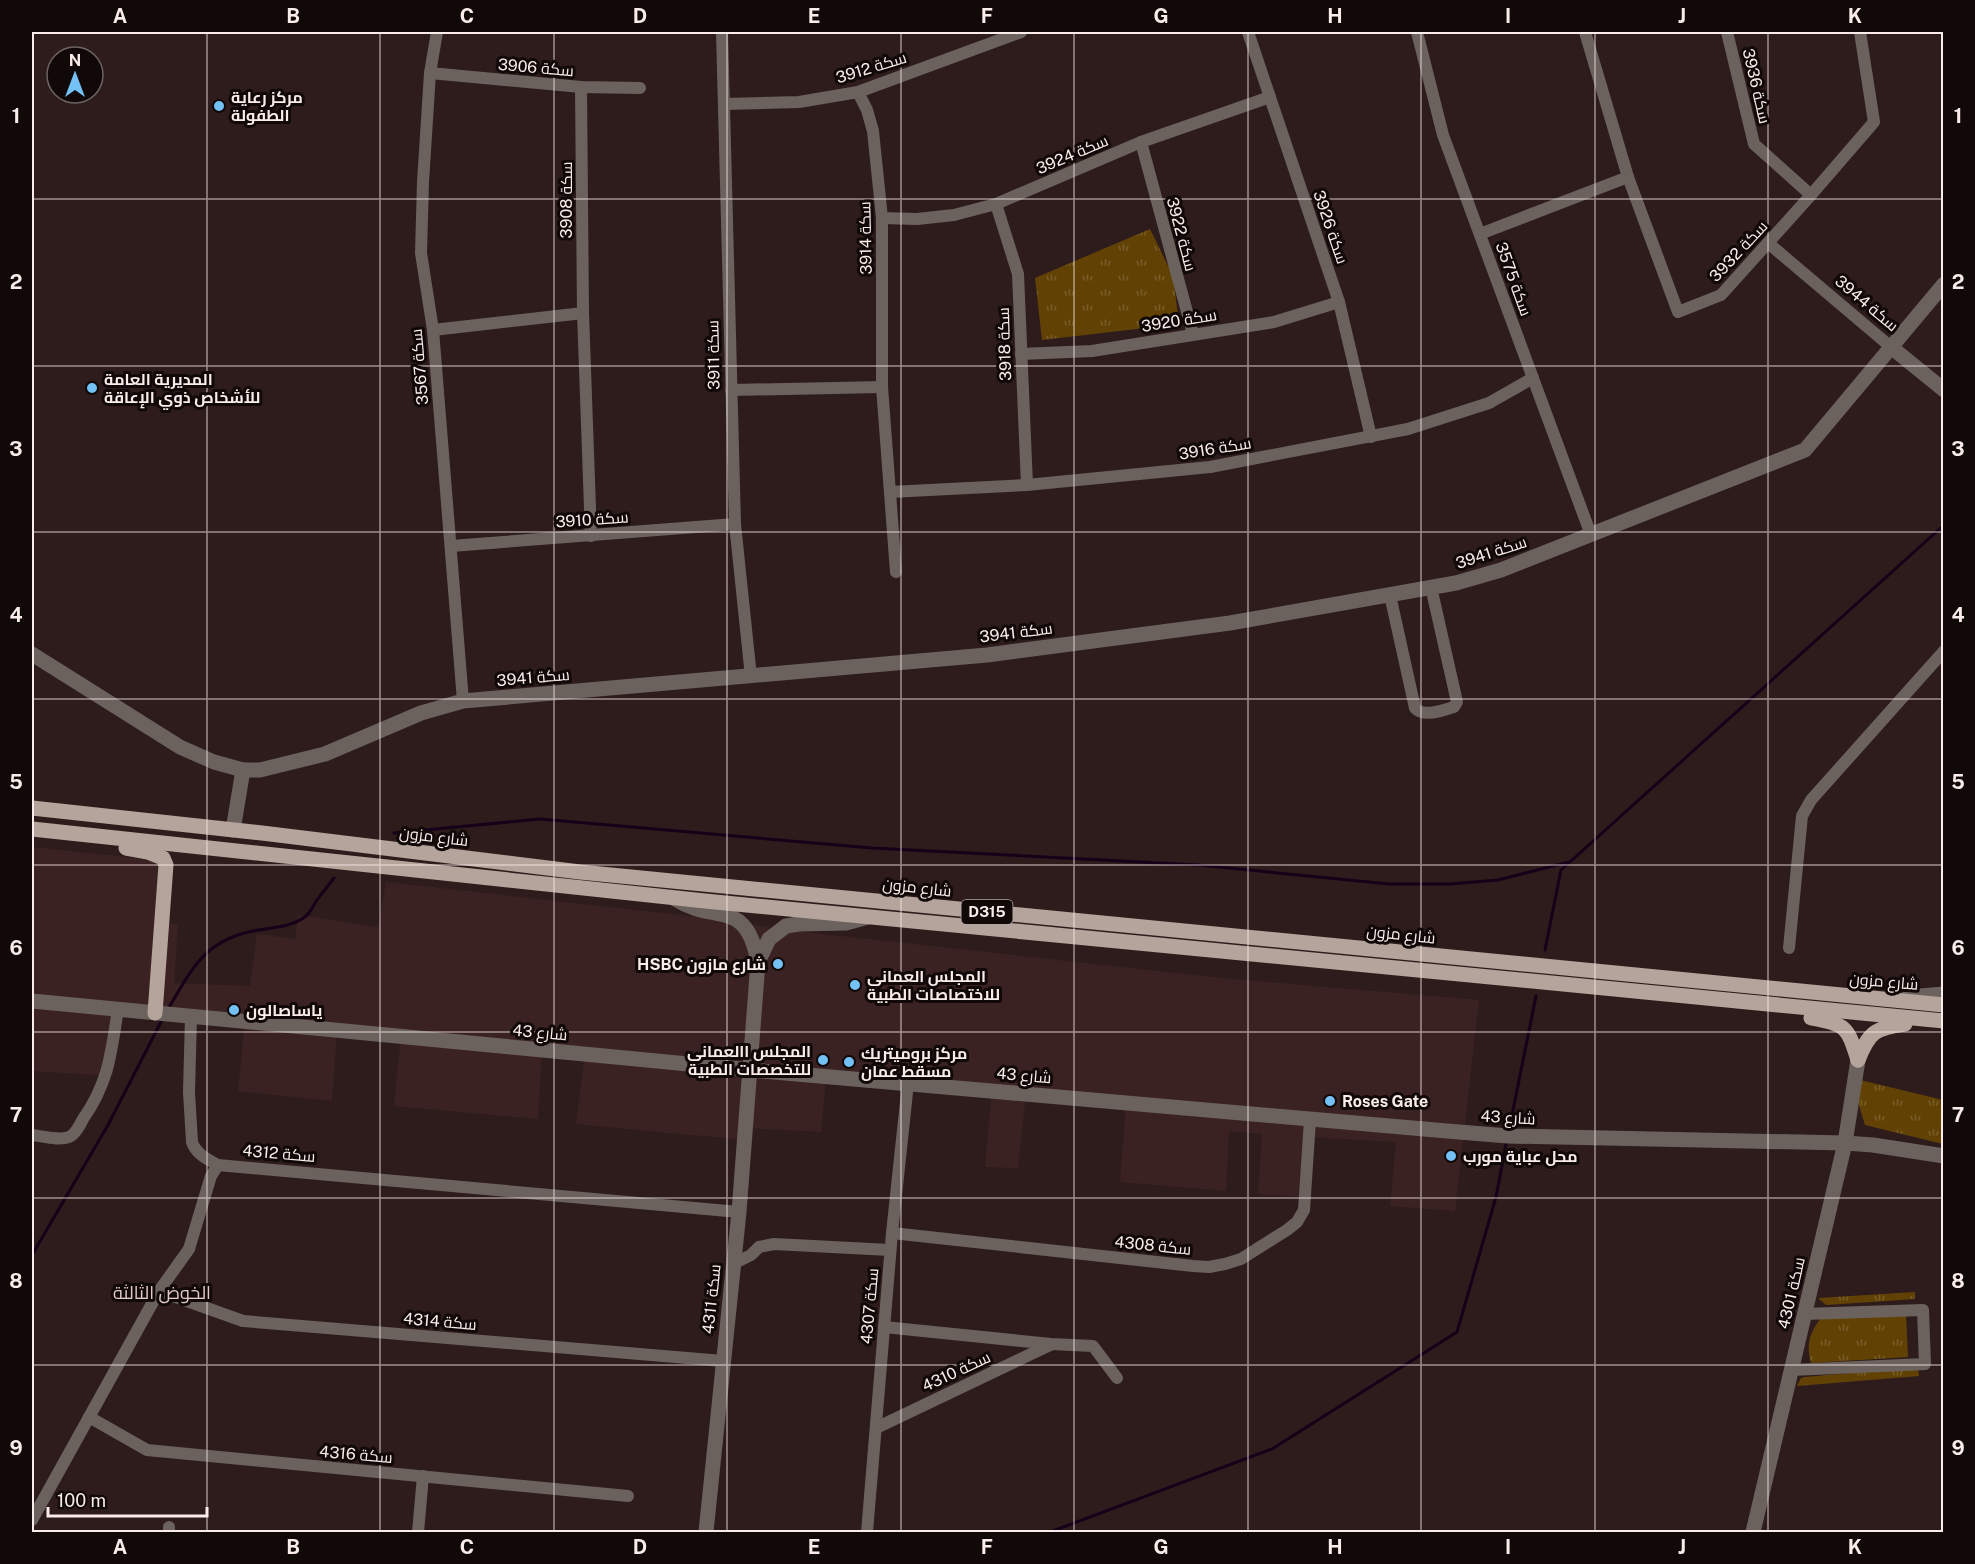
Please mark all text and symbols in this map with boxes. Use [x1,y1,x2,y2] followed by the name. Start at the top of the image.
[113,4,127,28] text: A
[286,4,300,28] text: B
[460,4,474,28] text: C
[633,4,647,28] text: D
[808,4,820,28] text: E
[981,4,993,28] text: F
[1153,4,1169,28] text: G
[1327,4,1343,28] text: H
[1505,4,1511,28] text: I
[1678,4,1686,28] text: J
[1848,4,1862,28] text: K
[45,45,105,105] north arrow
[1739,47,1774,126] street label: سكة 3936
[834,48,909,87] street label: سكة 3912
[69,51,81,70] text: N
[497,55,575,80] street label: سكة 3906
[231,88,303,125] place label: مركز رعاية الطفولة
[212,99,226,113] marker: مركز رعاية الطفولة
[12,104,20,128] text: 1
[1954,104,1962,128] text: 1
[1033,131,1111,178] street label: سكة 3924
[557,162,576,238] street label: سكة 3908
[1309,188,1352,266] street label: سكة 3926
[1163,195,1201,273] street label: سكة 3922
[855,201,876,275] street label: سكة 3914
[1705,217,1771,286] street label: سكة 3932
[1491,240,1536,319] street label: سكة 3575
[10,270,22,294] text: 2
[1952,270,1964,294] text: 2
[1831,271,1902,335] street label: سكة 3944
[1140,305,1218,336] street label: سكة 3920
[994,307,1015,381] street label: سكة 3918
[703,320,724,390] street label: سكة 3911
[407,328,432,406] street label: سكة 3567
[104,370,260,410] place label: المديرية العامة للأشخاص ذوي الإعاقة
[85,381,99,395] marker: المديرية العامة للأشخاص ذوي الإعاقة
[1177,433,1253,464] street label: سكة 3916
[9,437,23,461] text: 3
[1951,437,1965,461] text: 3
[555,507,629,532] street label: سكة 3910
[1453,532,1529,573] street label: سكة 3941
[9,603,23,627] text: 4
[1951,603,1965,627] text: 4
[978,619,1054,646] street label: سكة 3941
[496,665,570,690] street label: سكة 3941
[9,770,23,794] text: 5
[1951,770,1965,794] text: 5
[398,823,470,852] street label: شارع مزون
[881,874,952,903] street label: شارع مزون
[962,900,1012,924] road number: D315
[1365,921,1436,950] street label: شارع مزون
[9,936,23,960] text: 6
[1951,936,1965,960] text: 6
[637,955,766,975] place label: HSBC شارع مازون
[771,957,785,971] marker: HSBC شارع مازون
[867,967,1000,1004] place label: المجلس العماني للاختصاصات الطبية
[1848,969,1919,996] street label: شارع مزون
[848,978,862,992] marker: المجلس العماني للاختصاصات الطبية
[246,1001,322,1020] place label: ياساصالون
[227,1003,241,1017] marker: ياساصالون
[512,1021,568,1046] street label: شارع 43
[687,1042,811,1079] place label: المجلس االعمانى للتخصصات الطبية
[861,1044,967,1081] place label: مركز بروميتريك مسقط عمان
[816,1053,830,1067] marker: المجلس االعمانى للتخصصات الطبية
[842,1055,856,1069] marker: مركز بروميتريك مسقط عمان
[996,1064,1052,1089] street label: شارع 43
[1342,1092,1428,1111] place label: Roses Gate
[1323,1094,1337,1108] marker: Roses Gate
[10,1103,22,1127] text: 7
[1952,1103,1964,1127] text: 7
[1480,1107,1536,1130] street label: شارع 43
[242,1141,316,1166] street label: سكة 4312
[1463,1147,1577,1166] place label: محل عباية مورب
[1444,1149,1458,1163] marker: محل عباية مورب
[1114,1232,1192,1259] street label: سكة 4308
[1774,1255,1809,1331] street label: سكة 4301
[698,1263,725,1335] street label: سكة 4311
[857,1267,882,1345] street label: سكة 4307
[9,1269,23,1293] text: 8
[1951,1269,1965,1293] text: 8
[113,1282,211,1304] district label: الخوض الثالثة
[402,1309,477,1334] street label: سكة 4314
[919,1347,993,1396] street label: سكة 4310
[9,1436,23,1460] text: 9
[1951,1436,1965,1460] text: 9
[319,1442,393,1467] street label: سكة 4316
[48,1480,207,1518] scale bar
[57,1490,106,1511] text: 100 m
[113,1535,127,1559] text: A
[286,1535,300,1559] text: B
[460,1535,474,1559] text: C
[633,1535,647,1559] text: D
[808,1535,820,1559] text: E
[981,1535,993,1559] text: F
[1153,1535,1169,1559] text: G
[1327,1535,1343,1559] text: H
[1505,1535,1511,1559] text: I
[1678,1535,1686,1559] text: J
[1848,1535,1862,1559] text: K

